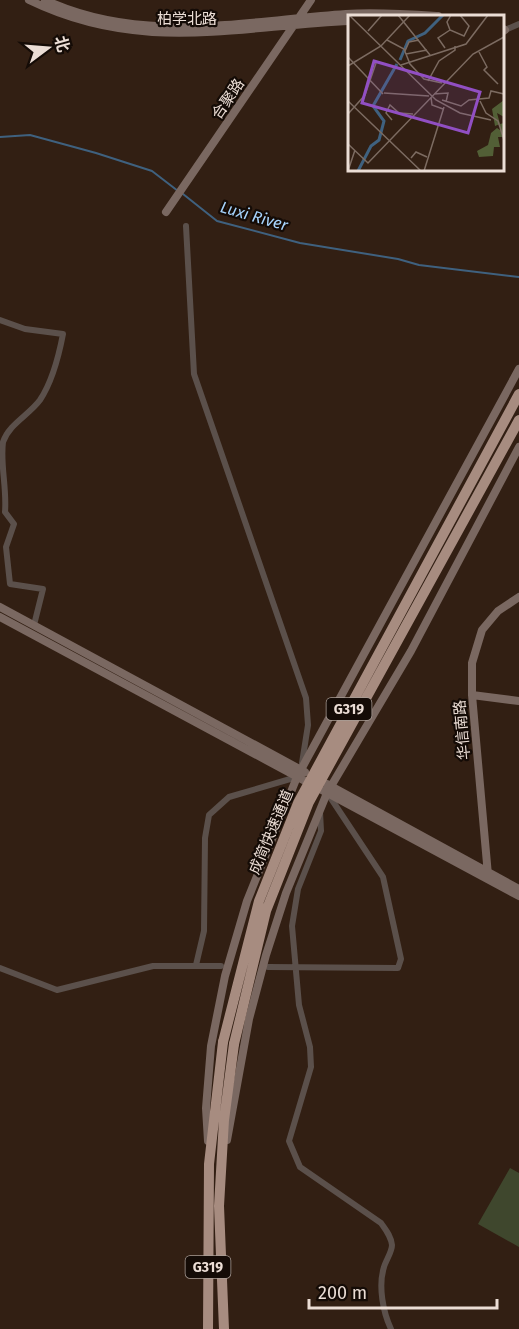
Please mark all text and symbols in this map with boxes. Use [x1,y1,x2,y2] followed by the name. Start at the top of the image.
[157,10,217,28] street label: 柏学北路
[348,15,504,171] inset map
[18,18,78,78] north arrow
[51,34,73,54] text: 北
[208,75,248,123] street label: 合聚路
[218,197,291,235] water label: Luxi River
[326,698,372,720] road number: G319
[450,699,474,761] street label: 华信南路
[245,787,297,877] street label: 成简快速通道
[186,1256,230,1278] road number: G319
[309,1272,496,1310] scale bar
[318,1282,367,1304] text: 200 m

